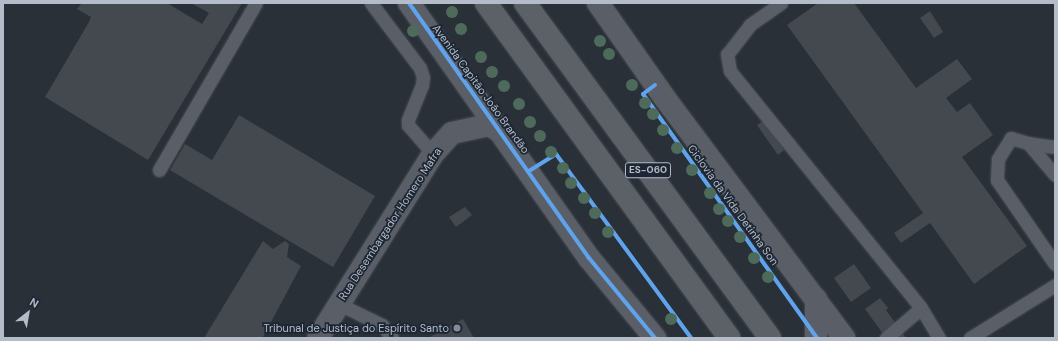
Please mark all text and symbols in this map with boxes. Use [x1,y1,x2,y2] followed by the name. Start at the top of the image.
[430,22,532,156] street label: Avenida Capitão João Brandão
[685,142,781,268] street label: Ciclovia da Vida Detinha Son
[336,145,444,303] street label: Rua Desembargador Homero Mafra
[624,162,672,178] road number: ES-060
[8,293,48,333] north arrow
[27,295,41,311] text: N
[263,321,449,335] place label: Tribunal de Justiça do Espírito Santo
[452,323,462,333] marker: Tribunal de Justiça do Espírito Santo

